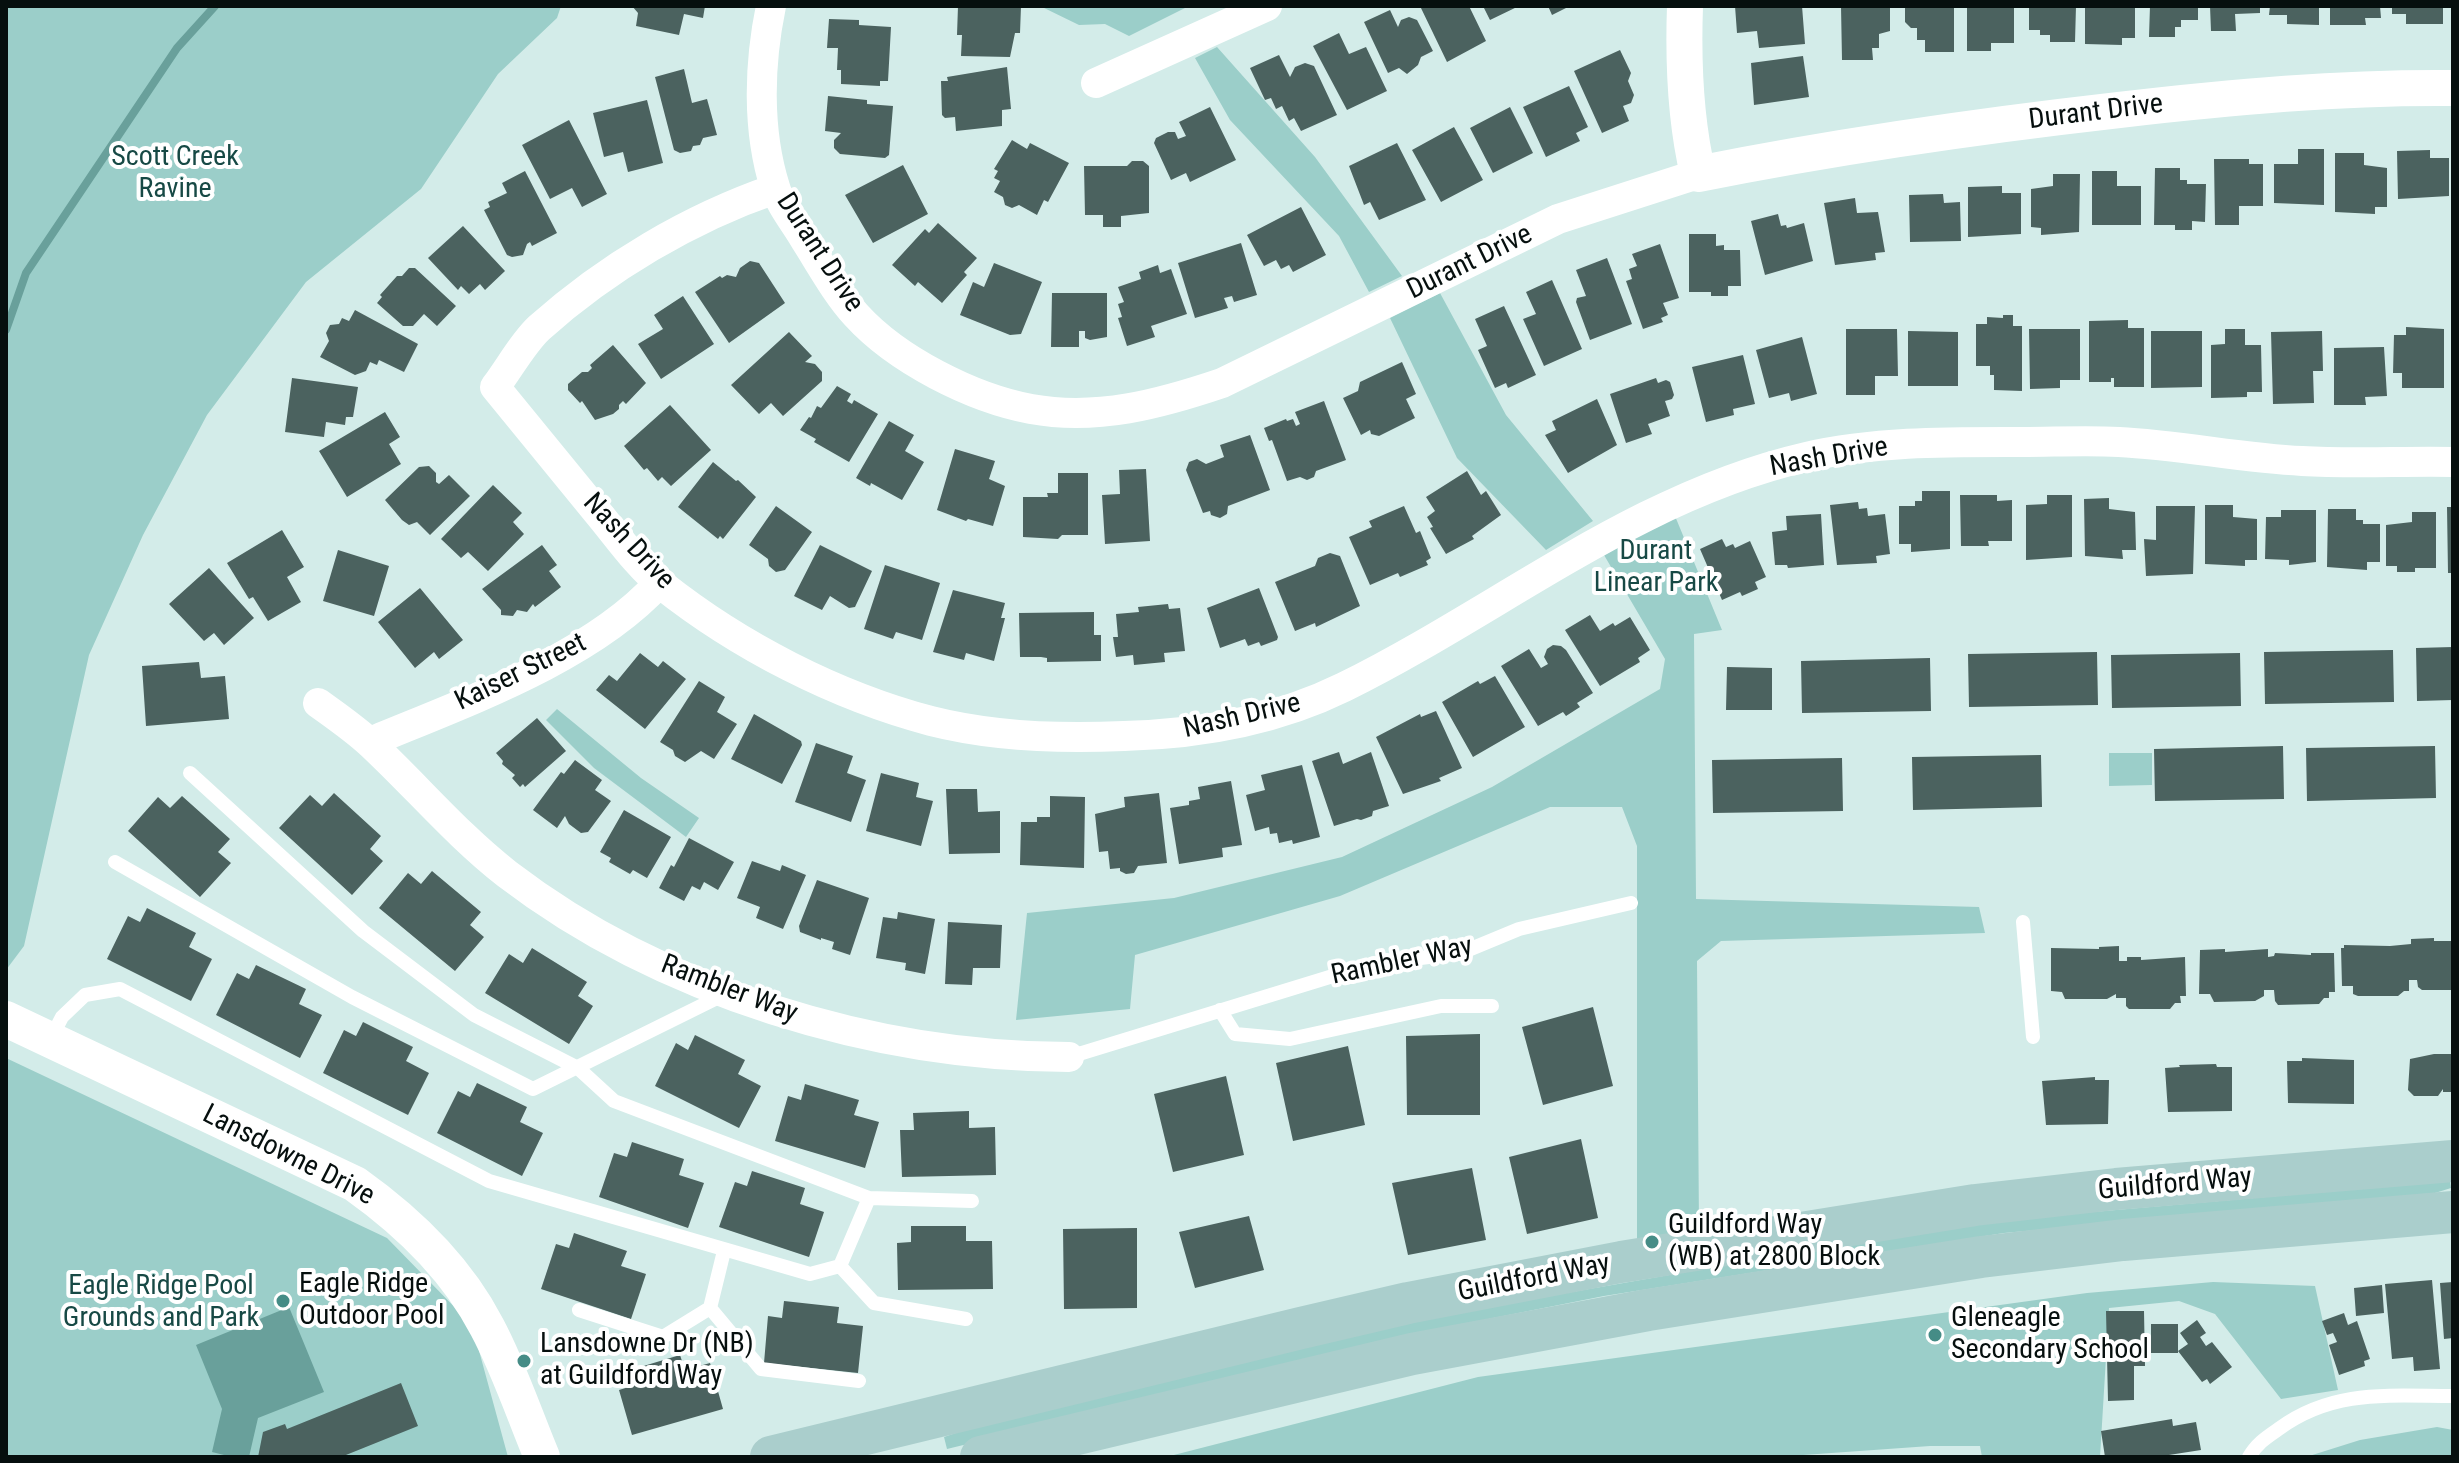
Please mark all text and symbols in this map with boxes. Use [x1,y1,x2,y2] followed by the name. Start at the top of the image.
[2027,88,2165,138] street label: Durant Drive
[111,141,239,207] park label: Scott Creek Ravine
[768,187,870,319] street label: Durant Drive
[1402,218,1538,308] street label: Durant Drive
[1767,431,1891,485] street label: Nash Drive
[575,487,681,597] street label: Nash Drive
[1594,535,1718,601] park label: Durant Linear Park
[450,627,592,719] street label: Kaiser Street
[1180,687,1304,747] street label: Nash Drive
[1328,931,1476,993] street label: Rambler Way
[656,949,802,1031] street label: Rambler Way
[197,1098,379,1214] street label: Lansdowne Drive
[2097,1162,2253,1208] street label: Guildford Way
[1668,1209,1880,1275] place label: Guildford Way (WB) at 2800 Block
[1643,1233,1661,1251] marker: Guildford Way (WB) at 2800 Block
[1455,1248,1613,1310] street label: Guildford Way
[299,1268,444,1334] place label: Eagle Ridge Outdoor Pool
[63,1270,259,1336] park label: Eagle Ridge Pool Grounds and Park
[274,1292,292,1310] marker: Eagle Ridge Outdoor Pool
[1951,1302,2149,1368] place label: Gleneagle Secondary School
[1926,1326,1944,1344] marker: Gleneagle Secondary School
[540,1328,754,1394] place label: Lansdowne Dr (NB) at Guildford Way
[515,1352,533,1370] marker: Lansdowne Dr (NB) at Guildford Way

